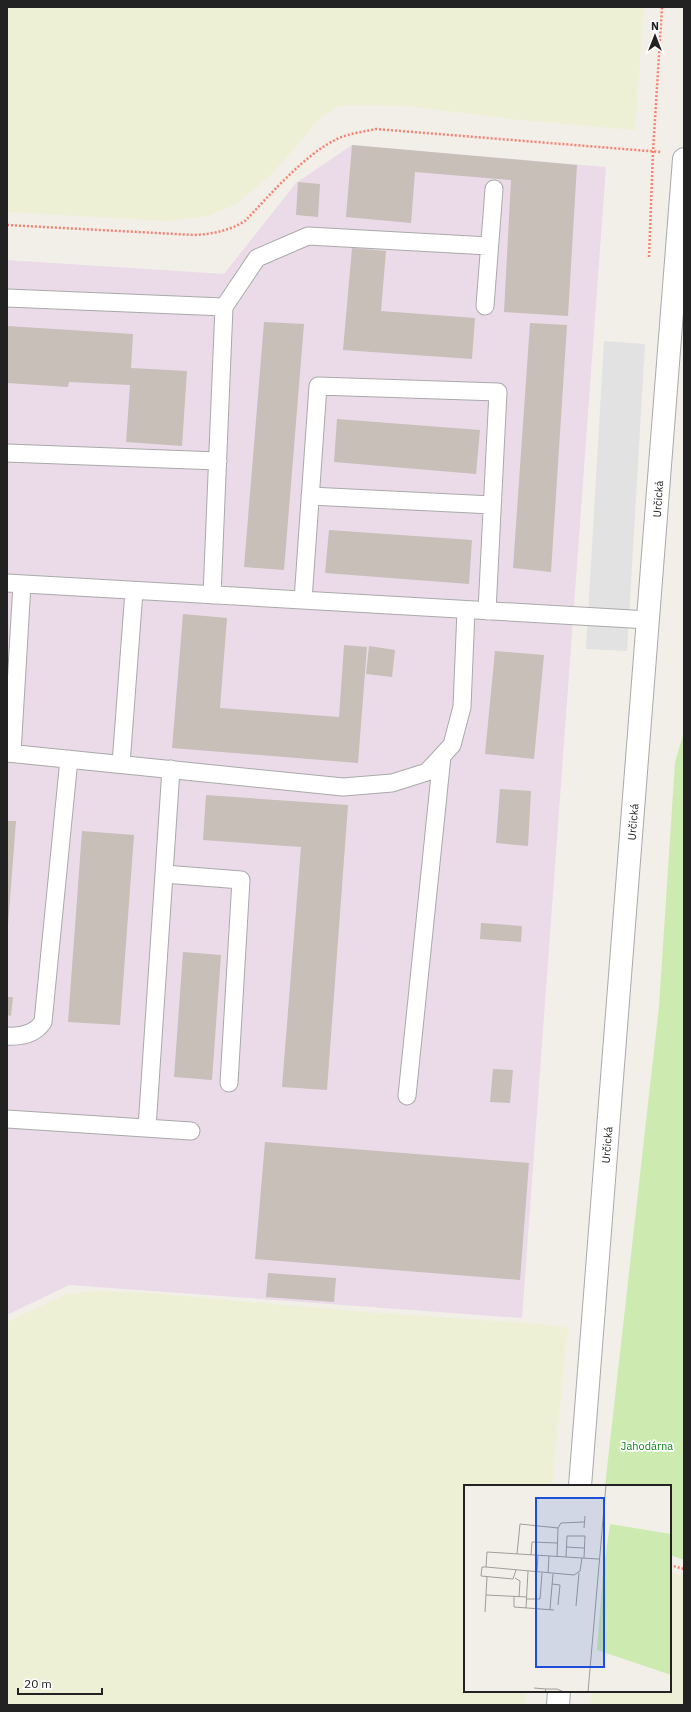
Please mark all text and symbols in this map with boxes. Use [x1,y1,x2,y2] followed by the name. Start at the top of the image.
[635,16,675,56] north arrow
[651,19,659,33] text: N
[650,480,666,518] street label: Určická
[624,803,642,841] street label: Určická
[598,1126,616,1164] street label: Určická
[621,1439,673,1453] park label: Jahodárna
[464,1485,671,1692] inset map
[18,1670,102,1696] scale bar
[24,1676,52,1691] text: 20 m

